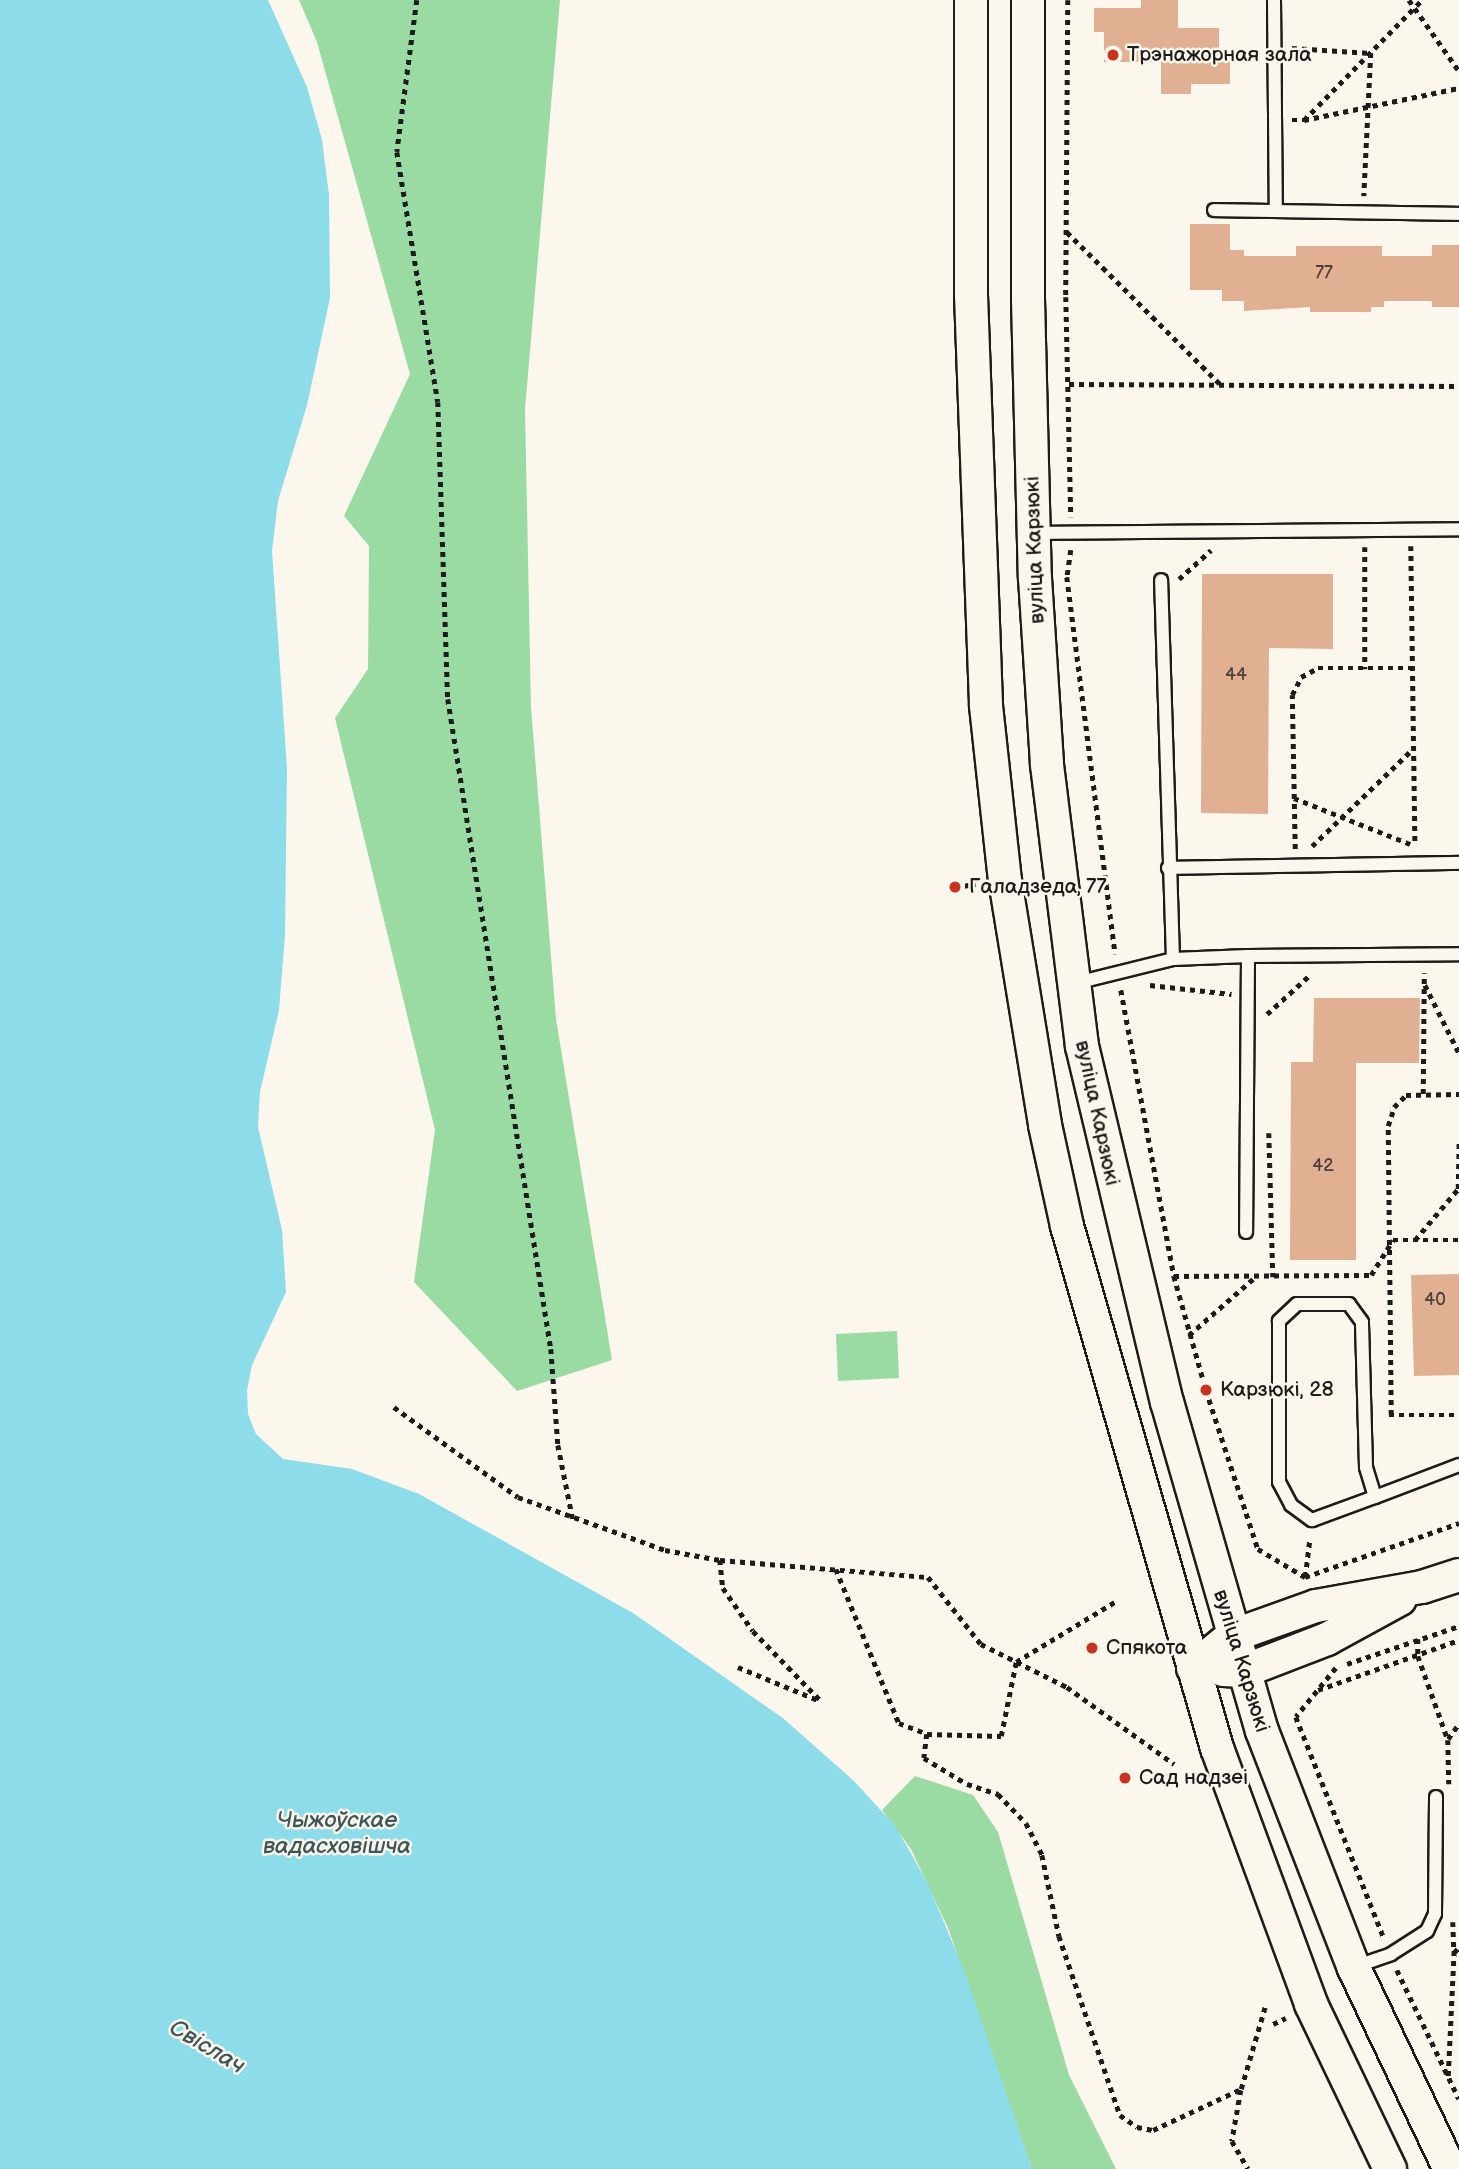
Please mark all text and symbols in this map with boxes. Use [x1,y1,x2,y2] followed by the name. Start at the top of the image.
[1127,42,1312,68] place label: Трэнажорная зала
[1105,47,1121,63] marker: Трэнажорная зала
[1315,262,1333,284] house number: 77
[1020,476,1050,624] street label: вуліца Карзюкі
[1225,664,1247,686] house number: 44
[969,874,1107,900] place label: Галадзеда, 77
[947,879,963,895] marker: Галадзеда, 77
[1069,1038,1125,1188] street label: вуліца Карзюкі
[1312,1155,1334,1177] house number: 42
[1424,1289,1446,1311] house number: 40
[1220,1377,1334,1403] place label: Карзюкі, 28
[1198,1382,1214,1398] marker: Карзюкі, 28
[1207,1587,1275,1735] street label: вуліца Карзюкі
[1106,1635,1187,1661] place label: Спякота
[1084,1640,1100,1656] marker: Спякота
[1139,1765,1248,1791] place label: Сад надзеі
[1117,1770,1133,1786] marker: Сад надзеі
[263,1806,411,1860] water label: Чыжоўскае вадасховішча
[164,2014,250,2080] water label: Свіслач

